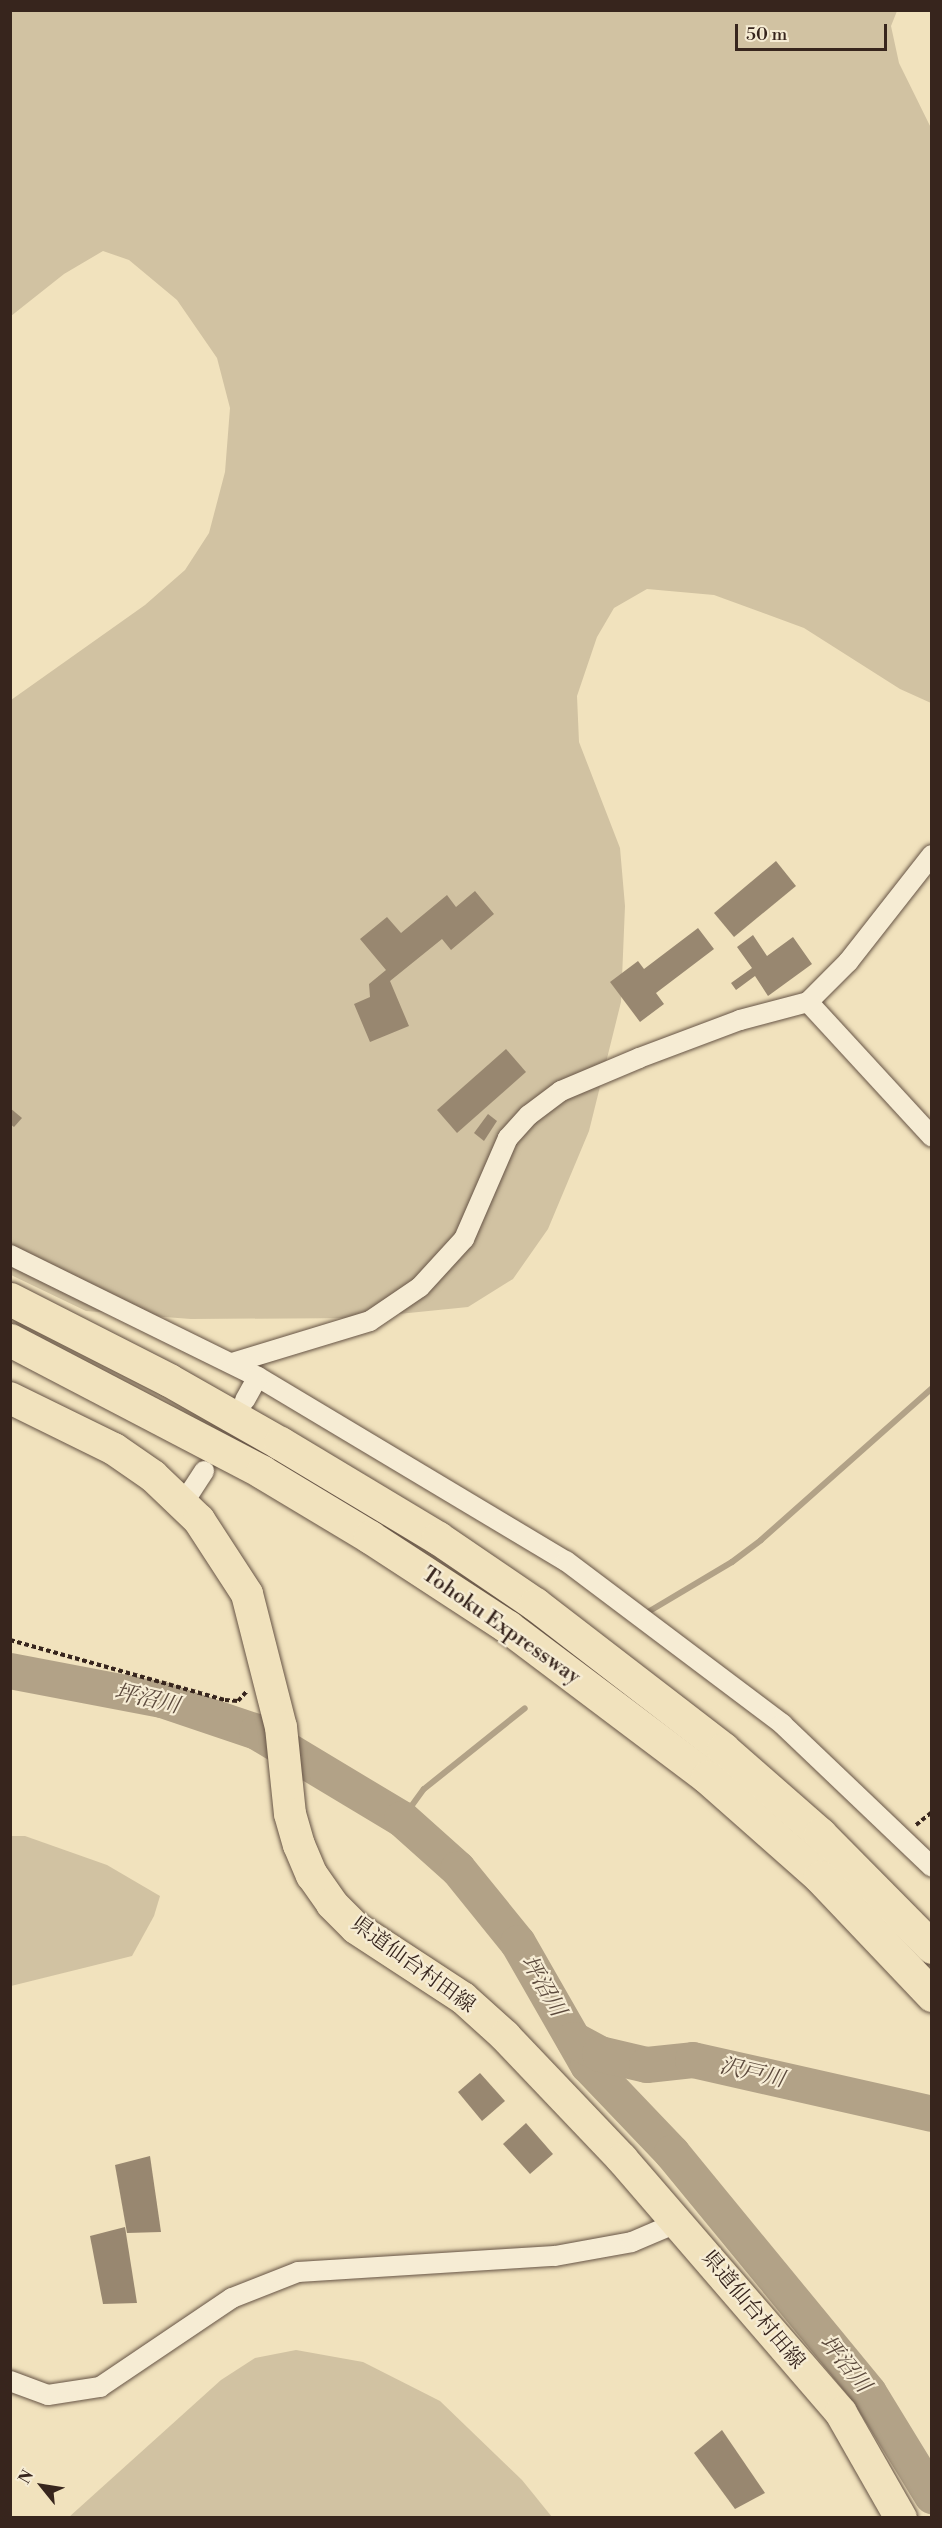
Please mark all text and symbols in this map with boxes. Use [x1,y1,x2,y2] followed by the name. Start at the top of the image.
[738,12,890,50] scale bar
[746,23,787,46] text: 50 m
[417,1562,585,1690] street label: Tohoku Expressway
[112,1679,182,1719] water label: 坪沼川
[346,1912,480,2018] street label: 県道仙台村田線
[515,1951,571,2021] water label: 坪沼川
[717,2053,787,2093] water label: 沢戸川
[696,2246,810,2374] street label: 県道仙台村田線
[814,2330,876,2398] water label: 坪沼川
[12,2456,72,2516] north arrow
[15,2467,38,2487] text: N

